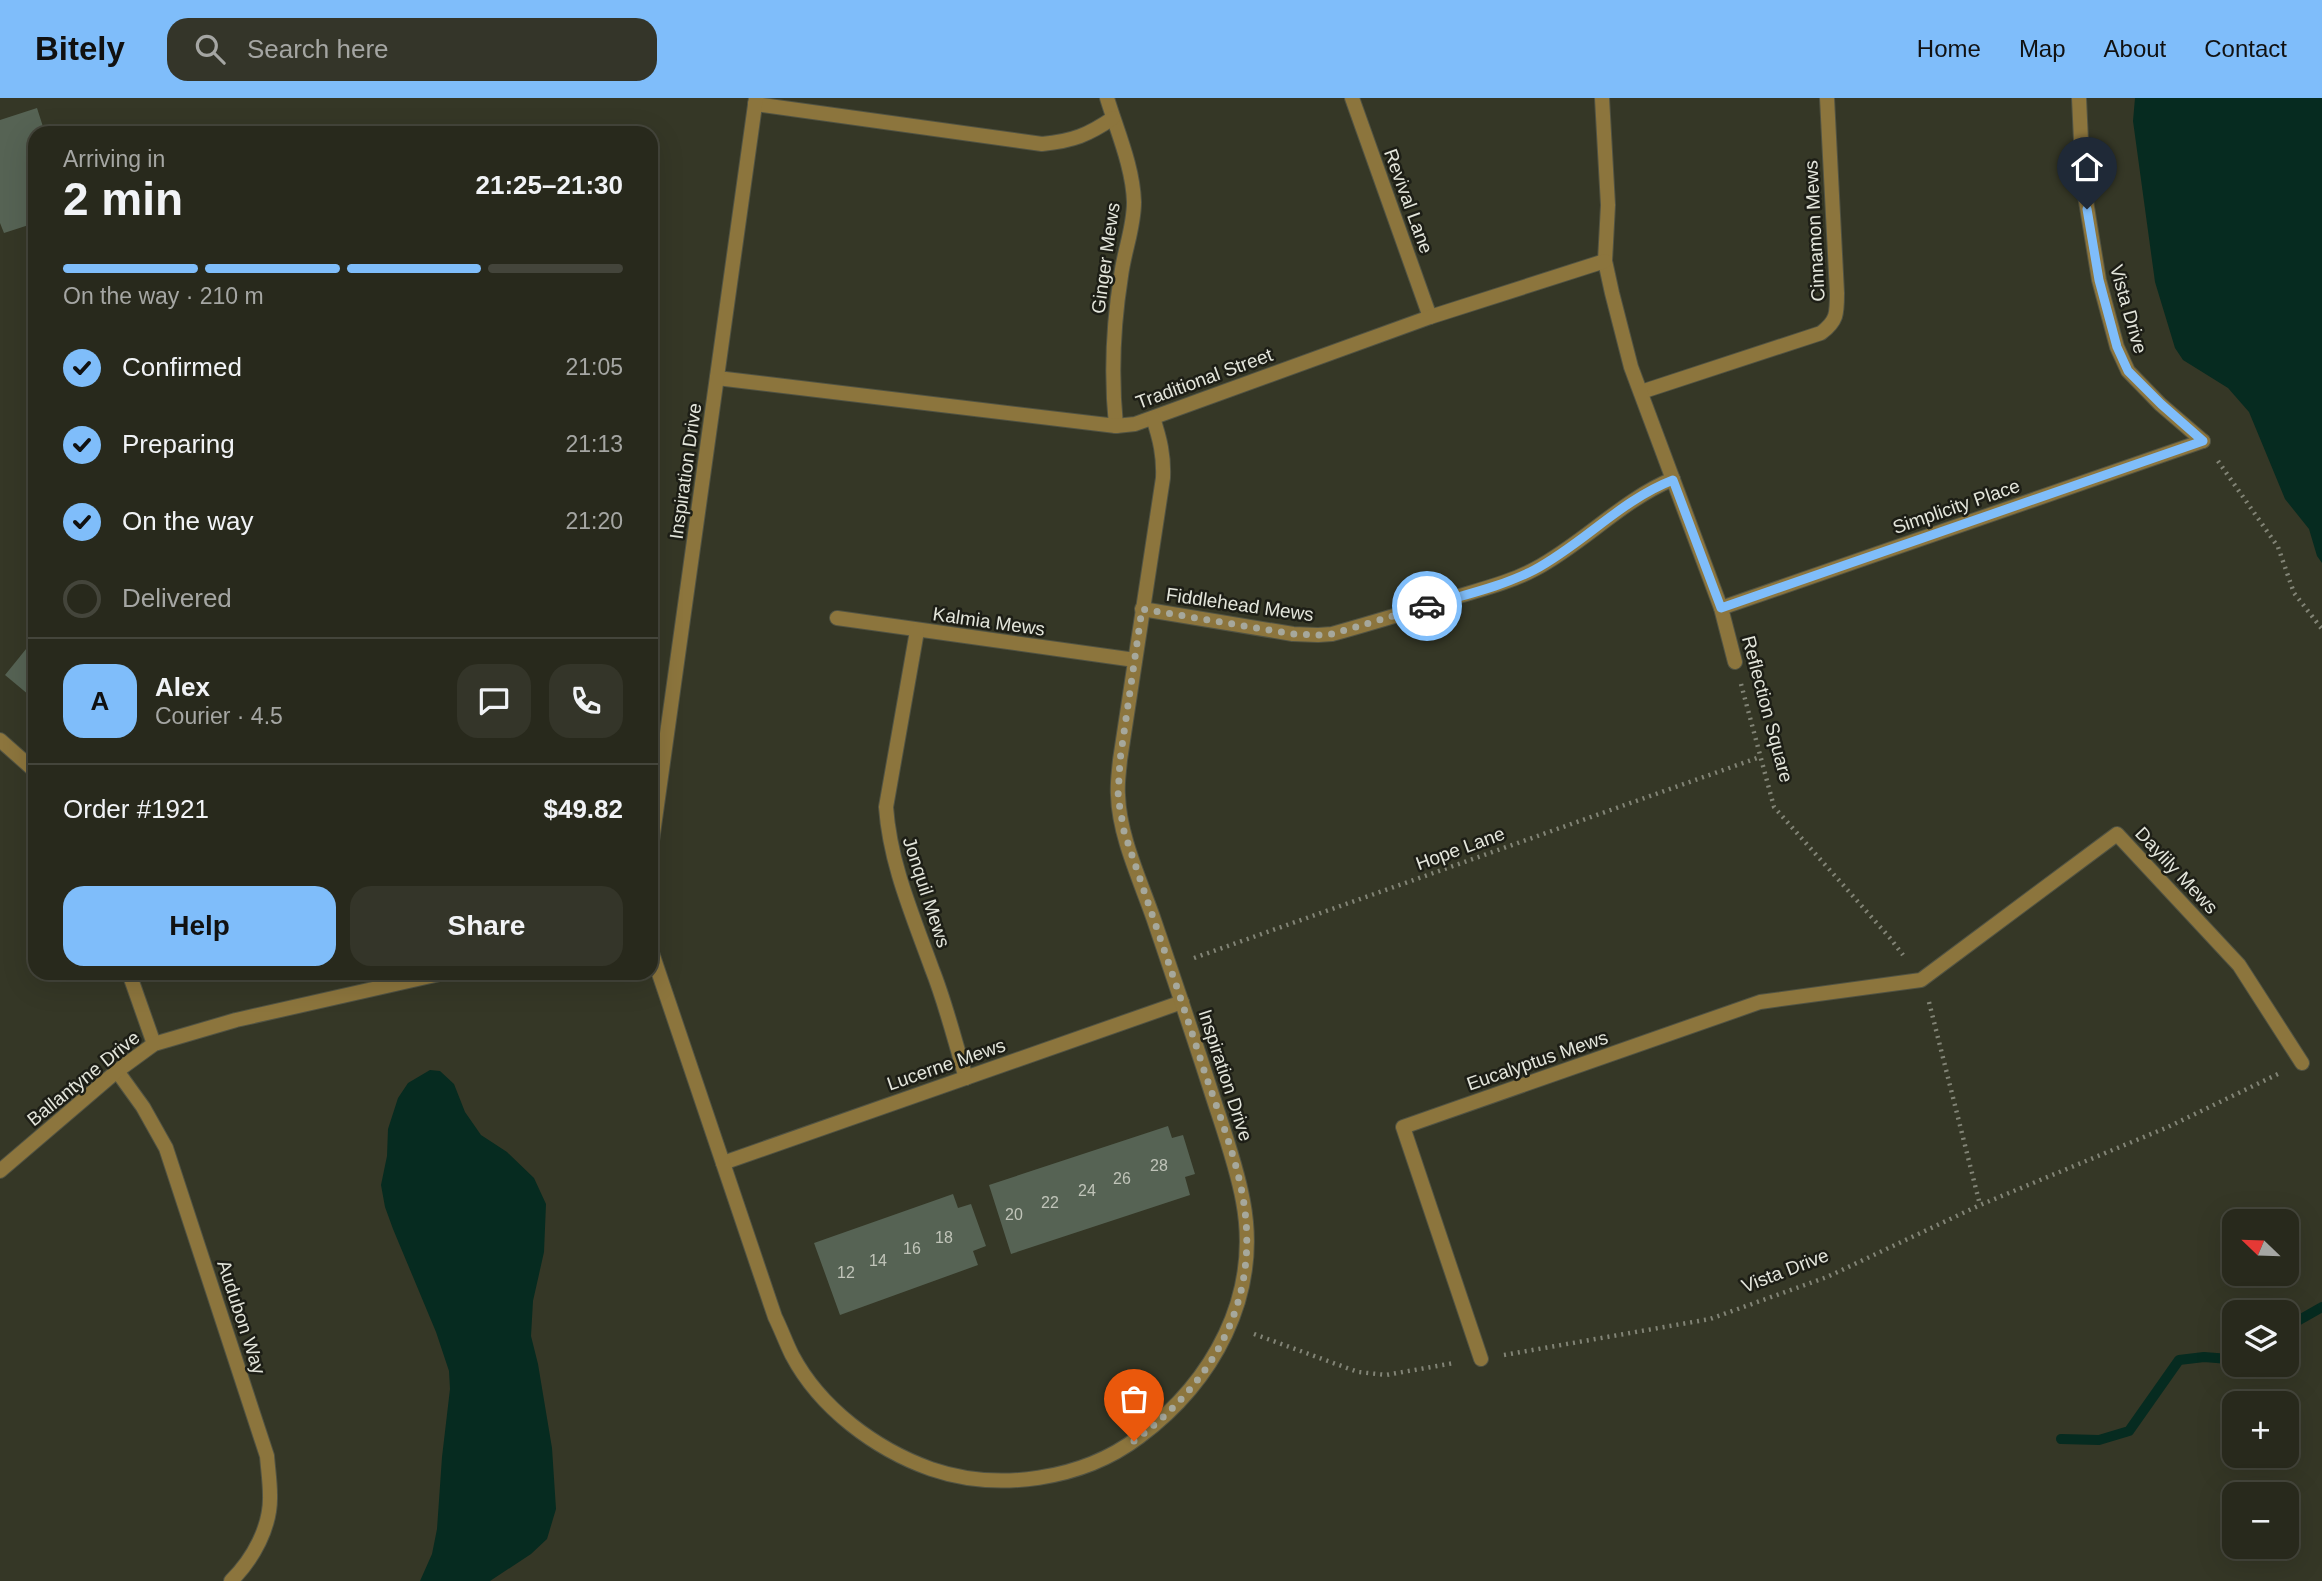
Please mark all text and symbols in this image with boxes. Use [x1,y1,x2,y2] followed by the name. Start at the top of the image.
[167,18,657,81] search box
[35,30,125,67] text: Bitely
[191,30,229,68] icon: search
[247,34,389,64] text: Search here
[1917,35,1981,62] text: Home
[2019,35,2066,62] text: Map
[2104,35,2166,62] text: About
[2204,35,2287,62] text: Contact
[2057,137,2117,209] pin
[63,146,165,172] text: Arriving in
[1380,146,1437,256] street label: Revival Lane
[2068,148,2106,186] icon: home
[1800,160,1829,302] street label: Cinnamon Mews
[476,170,623,200] text: 21:25–21:30
[63,173,183,225] text: 2 min
[1087,201,1124,315] street label: Ginger Mews
[2106,262,2151,356] street label: Vista Drive
[63,283,264,309] text: On the way · 210 m
[1133,344,1276,413] street label: Traditional Street
[63,349,101,387] icon: check
[122,352,242,382] text: Confirmed
[565,354,623,380] text: 21:05
[666,402,705,541] street label: Inspiration Drive
[63,426,101,464] icon: check
[122,429,235,459] text: Preparing
[565,431,623,457] text: 21:13
[1890,475,2022,538] street label: Simplicity Place
[63,503,101,541] icon: check
[122,506,254,536] text: On the way
[565,508,623,534] text: 21:20
[1392,571,1462,641] courier
[122,583,232,613] text: Delivered
[1165,584,1315,625] street label: Fiddlehead Mews
[1408,587,1446,625] icon: car
[932,603,1046,640] street label: Kalmia Mews
[1738,633,1797,785] street label: Reflection Square
[457,664,531,738] button: chat
[549,664,623,738] button: phone
[155,672,210,702] text: Alex
[91,686,109,716] text: A
[155,703,283,729] text: Courier · 4.5
[63,794,209,824] text: Order #1921
[543,794,623,824] text: $49.82
[1413,823,1507,874] street label: Hope Lane
[2131,823,2222,918] street label: Daylily Mews
[899,834,954,950] street label: Jonquil Mews
[63,886,336,966] button: Help
[350,886,623,966] button: Share
[1194,1007,1257,1144] street label: Inspiration Drive
[1464,1026,1610,1094] street label: Eucalyptus Mews
[23,1027,144,1130] street label: Ballantyne Drive
[884,1034,1008,1095] street label: Lucerne Mews
[1150,1157,1168,1174] house number: 28
[1113,1170,1131,1187] house number: 26
[1078,1182,1096,1199] house number: 24
[1041,1194,1059,1211] house number: 22
[1005,1206,1023,1223] house number: 20
[2222,1209,2300,1286] north arrow
[2222,1209,2299,1559] map controls
[935,1229,953,1246] house number: 18
[903,1240,921,1257] house number: 16
[1739,1244,1832,1297] street label: Vista Drive
[869,1252,887,1269] house number: 14
[213,1257,270,1377] street label: Audubon Way
[837,1264,855,1281] house number: 12
[2222,1300,2299,1377] button: layers
[1104,1369,1164,1441] pin
[1115,1380,1153,1418] icon: bag
[2222,1391,2299,1468] button: +
[2222,1482,2299,1559] button: −

